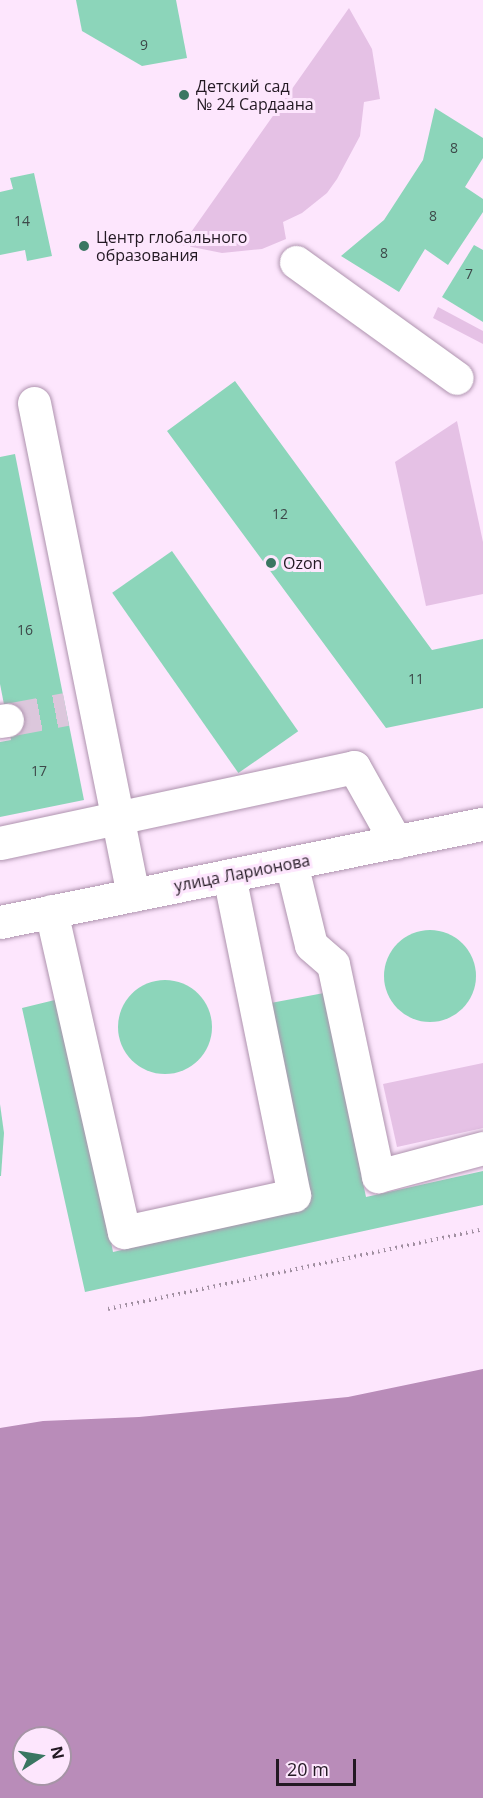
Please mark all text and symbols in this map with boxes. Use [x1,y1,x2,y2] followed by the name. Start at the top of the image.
[140,37,148,53] house number: 9
[196,76,314,114] place label: Детский сад № 24 Сардаана
[177,88,191,102] marker: Детский сад № 24 Сардаана
[450,140,458,156] house number: 8
[429,208,437,224] house number: 8
[14,213,30,229] house number: 14
[96,227,247,265] place label: Центр глобального образования
[77,239,91,253] marker: Центр глобального образования
[380,245,388,261] house number: 8
[465,266,473,282] house number: 7
[272,506,288,522] house number: 12
[283,553,322,573] place label: Ozon
[264,556,278,570] marker: Ozon
[17,622,33,638] house number: 16
[408,671,424,687] house number: 11
[31,763,47,779] house number: 17
[172,850,312,896] street label: улица Ларионова
[12,1726,72,1786] north arrow
[46,1744,70,1761] text: N
[279,1747,358,1785] scale bar
[287,1757,329,1781] text: 20 m

